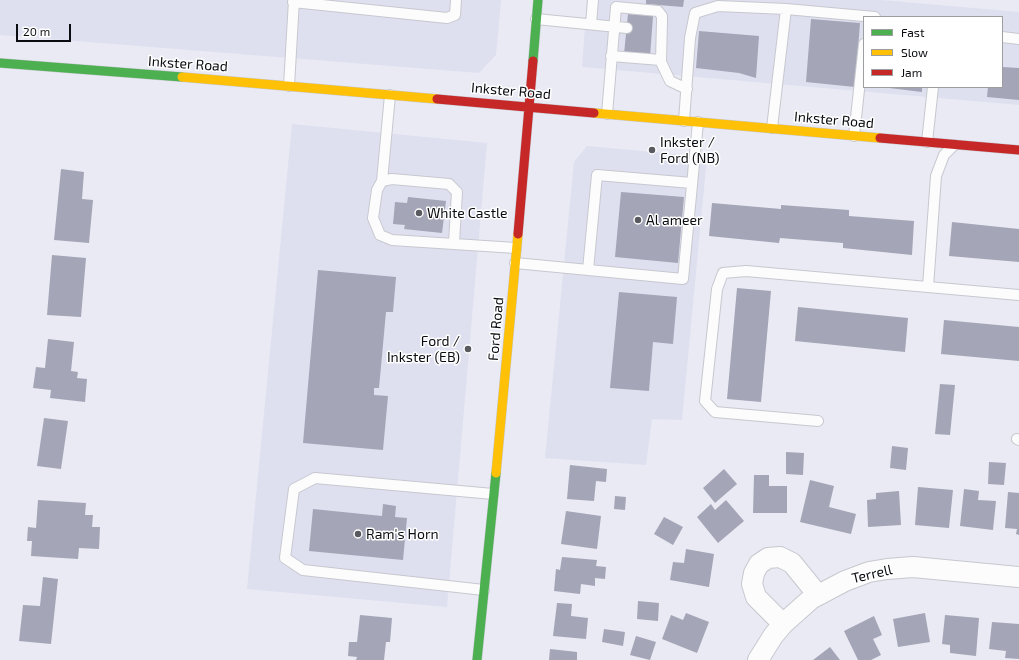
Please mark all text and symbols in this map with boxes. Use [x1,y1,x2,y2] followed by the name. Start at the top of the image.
[18,16,73,42] scale bar
[863,16,1003,88] legend
[23,24,50,38] text: 20 m
[901,25,924,39] text: Fast
[901,45,928,59] text: Slow
[148,53,228,75] street label: Inkster Road
[901,65,922,79] text: Jam
[470,79,552,103] street label: Inkster Road
[793,108,875,132] street label: Inkster Road
[660,134,720,166] place label: Inkster / Ford (NB)
[647,145,657,155] marker: Inkster / Ford (NB)
[427,205,508,221] place label: White Castle
[414,208,424,218] marker: White Castle
[646,212,703,228] place label: Al ameer
[633,215,643,225] marker: Al ameer
[485,296,507,362] street label: Ford Road
[387,333,460,366] place label: Ford / Inkster (EB)
[463,344,473,354] marker: Ford / Inkster (EB)
[366,526,439,542] place label: Ram's Horn
[353,529,363,539] marker: Ram's Horn
[850,561,894,587] street label: Terrell

